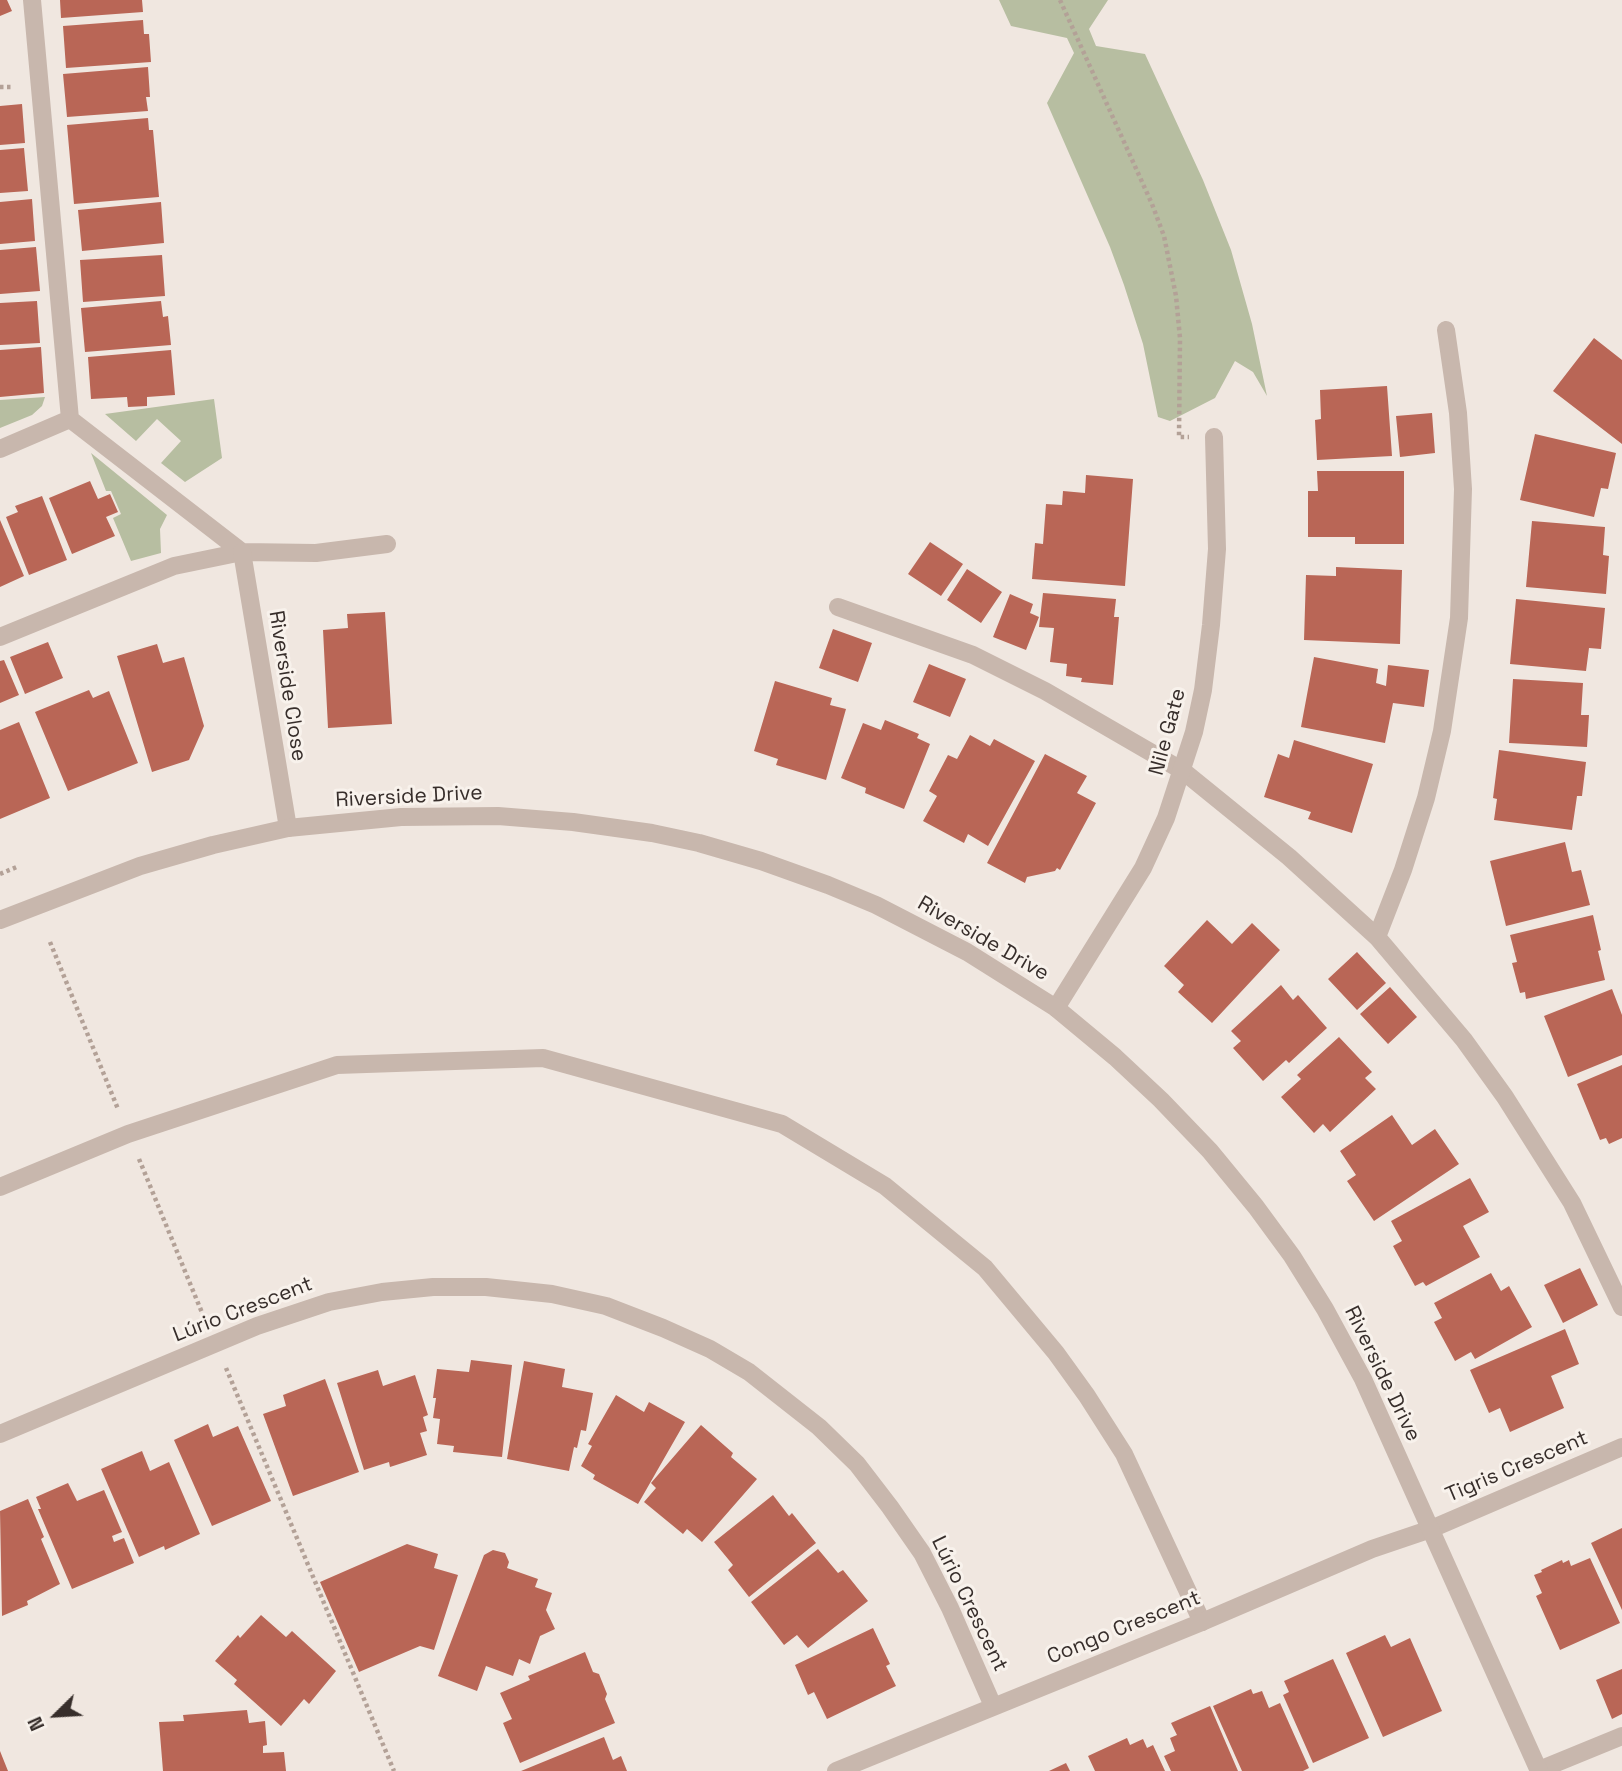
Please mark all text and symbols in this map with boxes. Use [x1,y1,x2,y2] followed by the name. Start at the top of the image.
[263,609,311,763] street label: Riverside Close
[1144,686,1192,778] street label: Nile Gate
[335,781,483,813] street label: Riverside Drive
[913,891,1053,987] street label: Riverside Drive
[170,1272,316,1348] street label: Lúrio Crescent
[1338,1302,1426,1446] street label: Riverside Drive
[1442,1426,1592,1508] street label: Tigris Crescent
[925,1532,1013,1676] street label: Lúrio Crescent
[1044,1586,1204,1670] street label: Congo Crescent
[21,1680,91,1750] north arrow
[22,1713,50,1735] text: N

